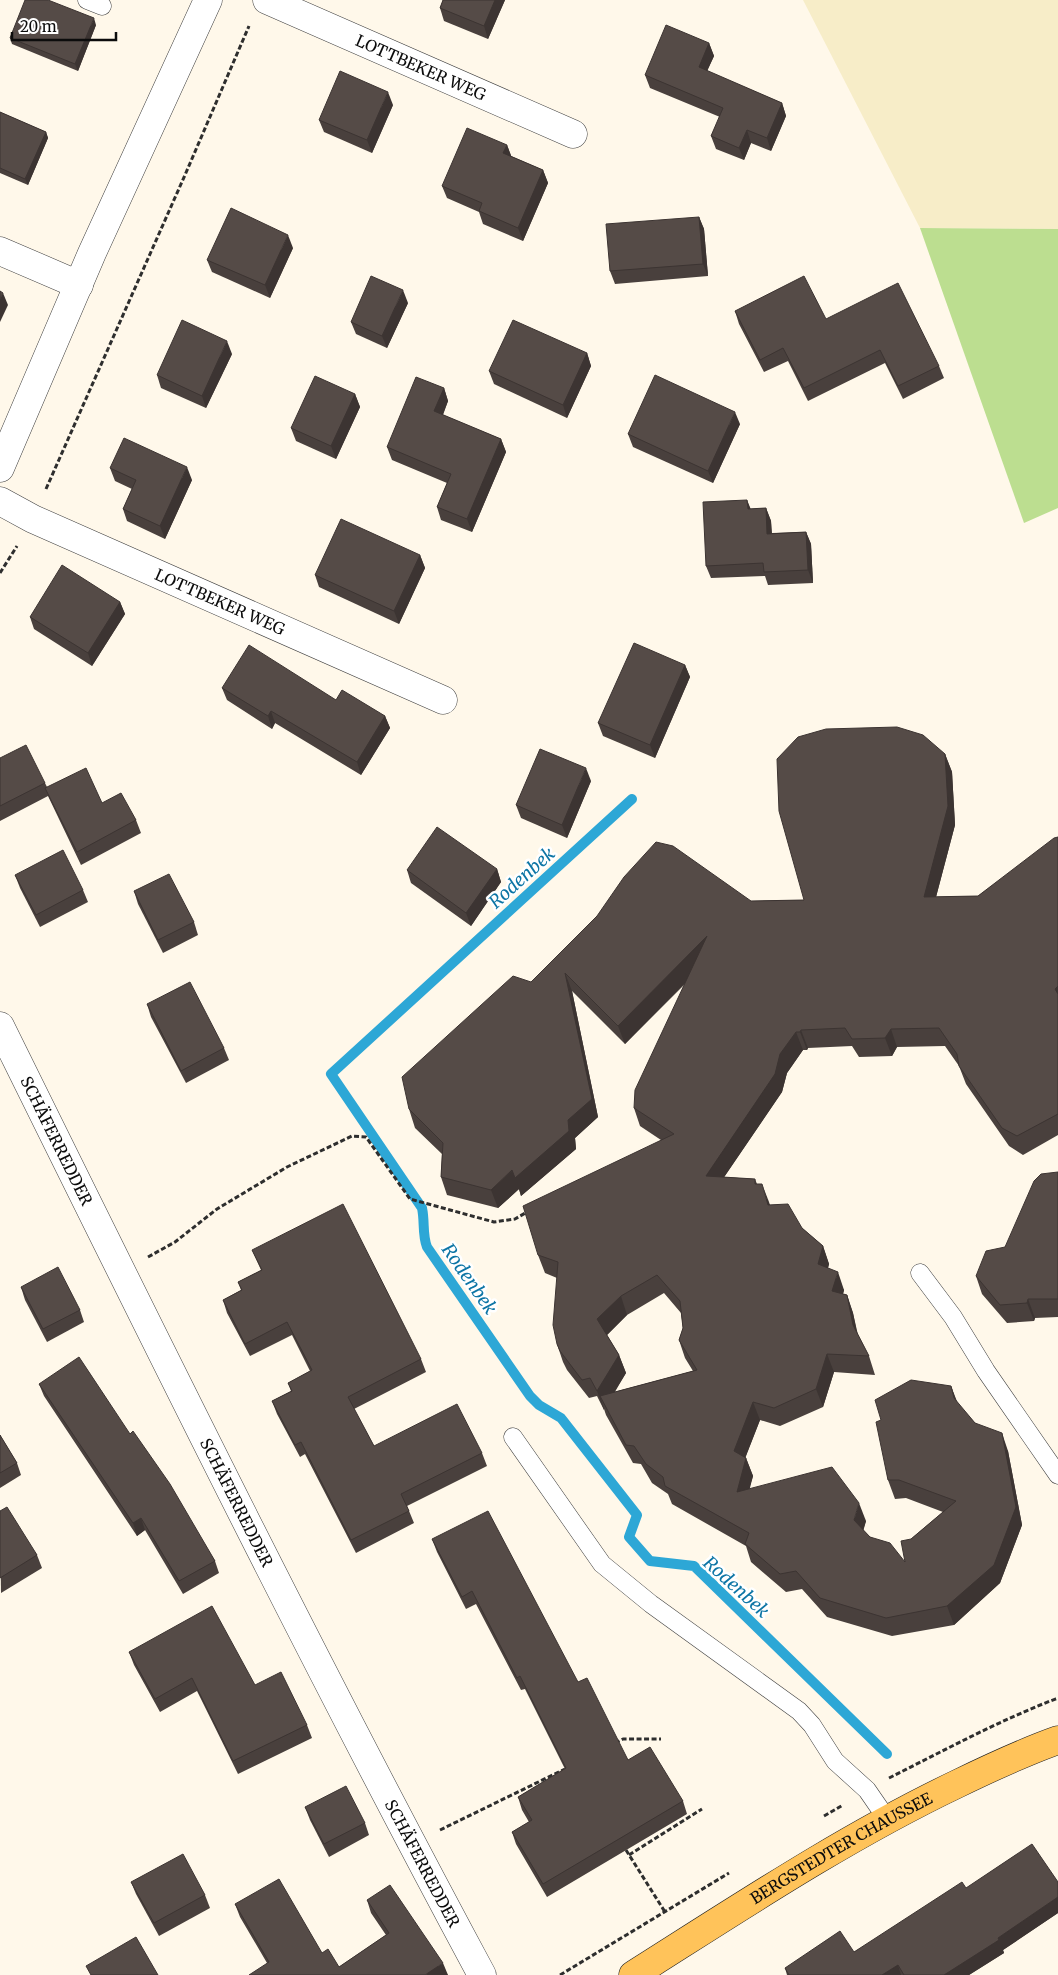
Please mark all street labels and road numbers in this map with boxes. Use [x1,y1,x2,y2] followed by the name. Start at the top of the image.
[353,30,489,105] street label: LOTTBEKER WEG
[152,564,288,639] street label: LOTTBEKER WEG
[16,1073,97,1209] street label: SCHÄFERREDDER
[196,1435,278,1571] street label: SCHÄFERREDDER
[747,1788,936,1908] street label: BERGSTEDTER CHAUSSEE
[381,1796,465,1931] street label: SCHÄFERREDDER

